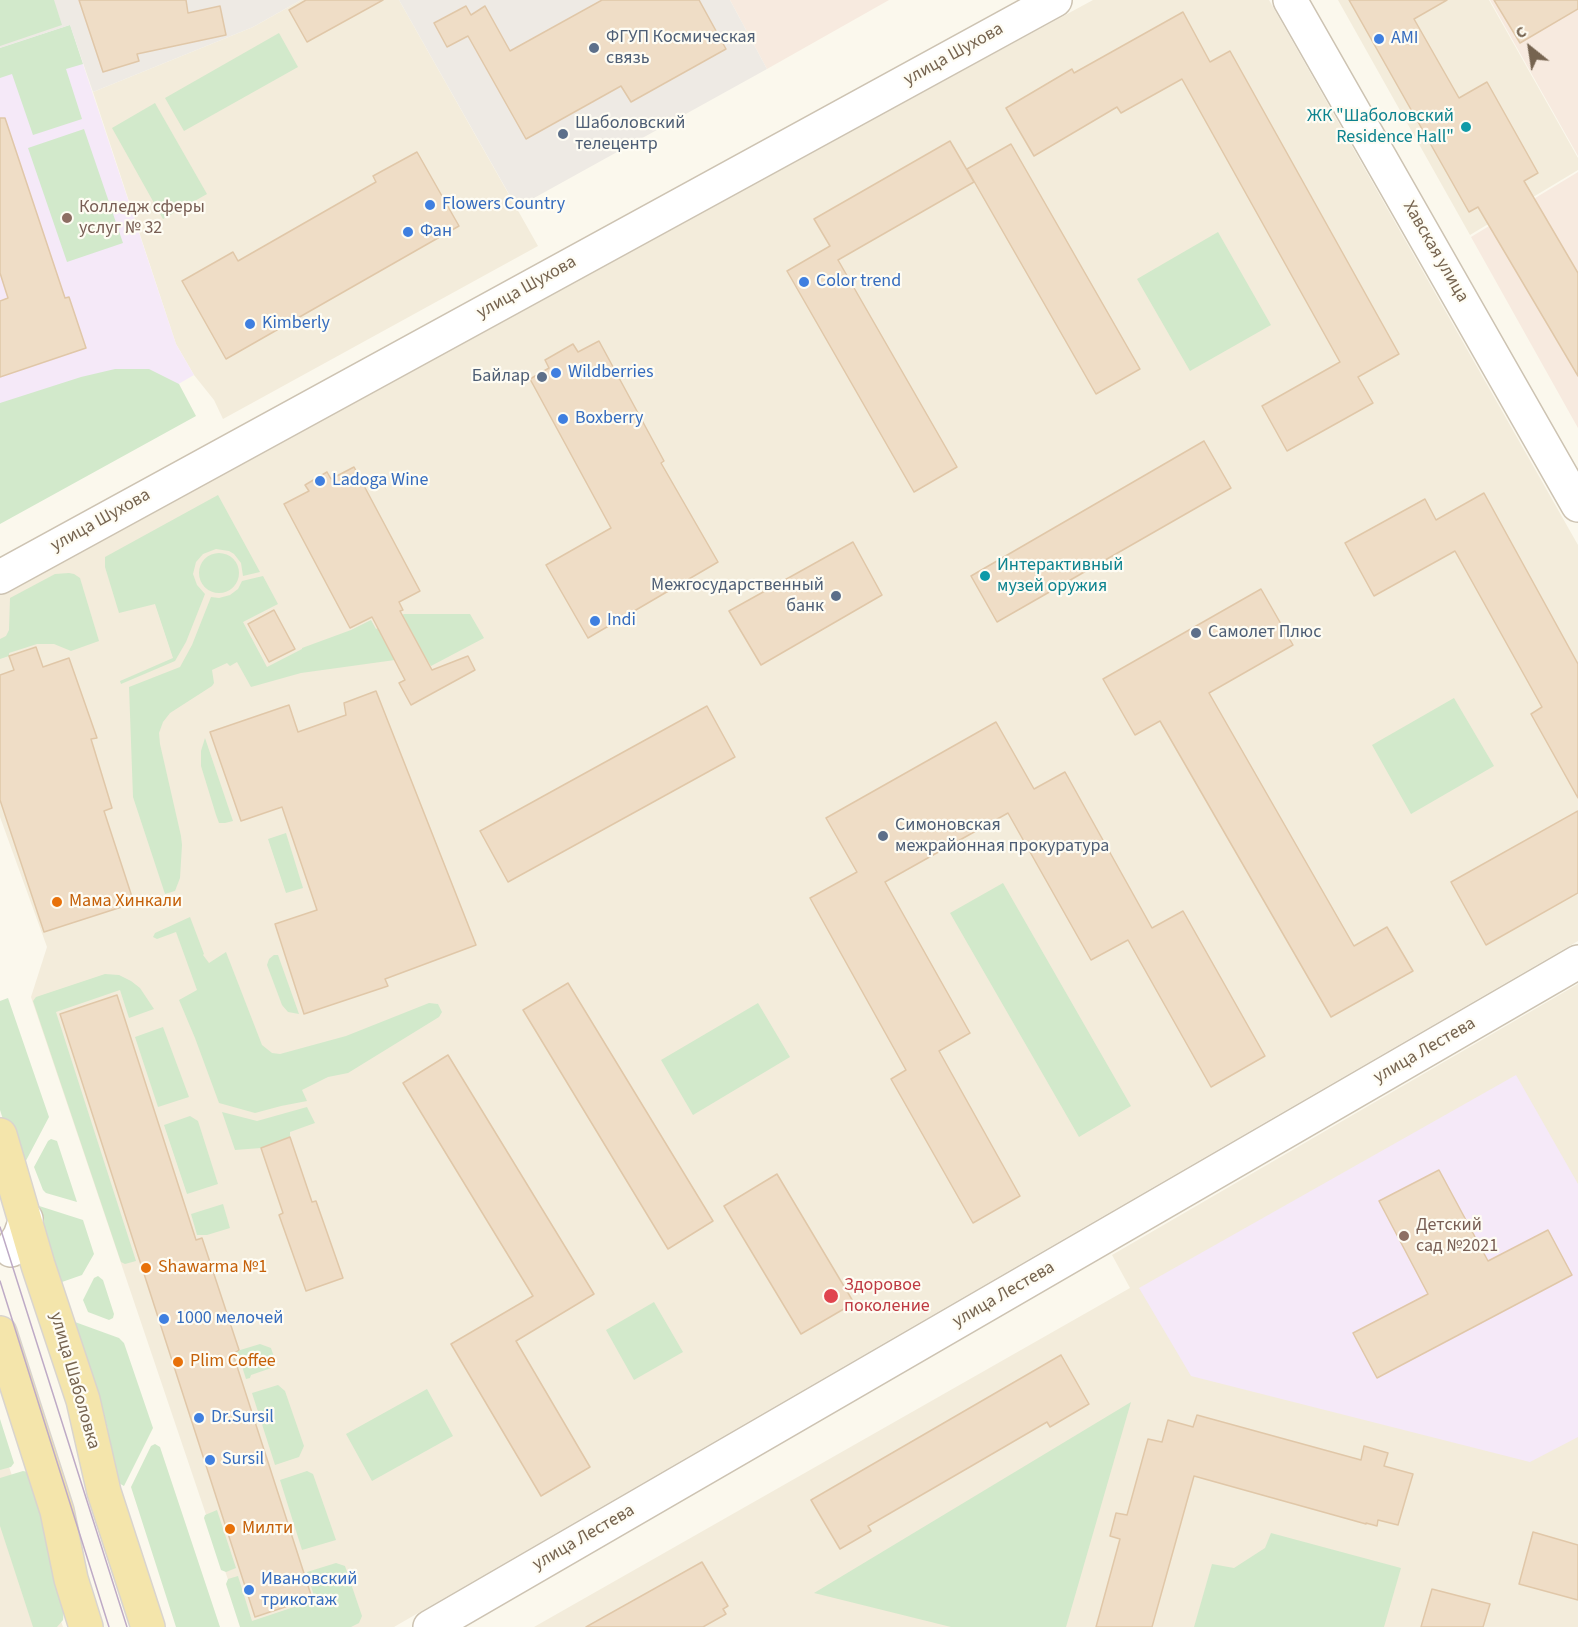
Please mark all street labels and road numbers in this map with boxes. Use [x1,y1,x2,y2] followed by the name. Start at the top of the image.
[900,19,1008,91] street label: улица Шухова
[1397,198,1473,306] street label: Хавская улица
[473,252,581,324] street label: улица Шухова
[47,485,155,557] street label: улица Шухова
[1370,1013,1480,1089] street label: улица Лестева
[949,1257,1059,1333] street label: улица Лестева
[44,1310,104,1452] street label: улица Шаболовка
[529,1500,639,1576] street label: улица Лестева

